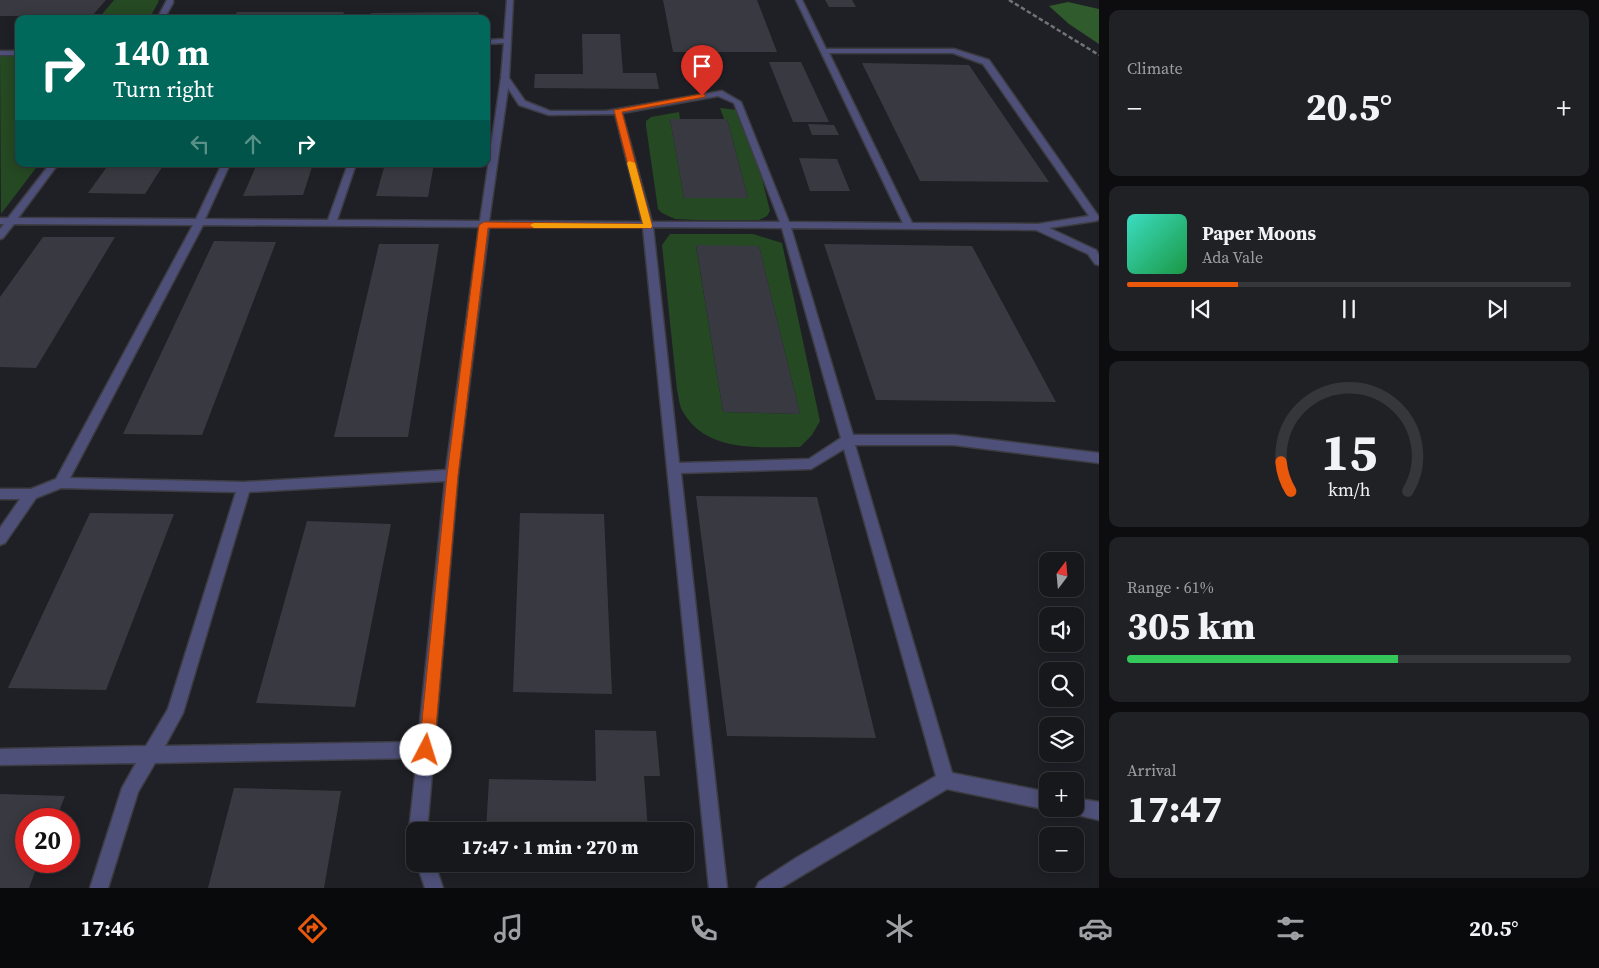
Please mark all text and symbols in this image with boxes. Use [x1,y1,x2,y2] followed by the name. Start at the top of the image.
[113,29,209,77] text: 140 m
[30,35,95,100] icon: right
[681,45,723,96] pin
[688,52,716,80] icon: arrive
[1127,57,1183,79] text: Climate
[113,74,214,104] text: Turn right
[1306,81,1392,133] text: 20.5°
[1127,89,1142,127] text: −
[1556,89,1571,127] text: +
[186,130,214,158] icon: left
[239,130,267,158] icon: ahead
[292,130,320,158] icon: right
[1202,220,1316,246] text: Paper Moons
[1202,246,1263,268] text: Ada Vale
[1187,295,1215,323] icon: previous
[1335,295,1363,323] icon: pause
[1483,295,1511,323] icon: next
[1321,416,1377,487] text: 15
[1328,477,1371,502] text: km/h
[1039,552,1084,598] north arrow
[1039,552,1084,872] map controls
[1127,576,1214,598] text: Range · 61%
[1127,600,1255,652] text: 305 km
[1039,607,1084,652] button: sound
[1039,662,1084,707] button: search
[1039,717,1084,762] button: layers
[399,723,451,775] position arrow
[1127,759,1176,781] text: Arrival
[1039,772,1084,817] button: +
[1127,783,1222,835] text: 17:47
[15,808,80,873] speed limit sign: 20
[1039,827,1084,872] button: −
[461,834,639,860] text: 17:47 · 1 min · 270 m
[295,911,330,946] icon: directions
[491,911,526,946] icon: music
[686,911,721,946] icon: phone
[882,911,917,946] icon: climate
[1078,911,1113,946] icon: car
[1273,911,1308,946] icon: filters
[80,913,135,943] text: 17:46
[1469,913,1519,943] text: 20.5°

